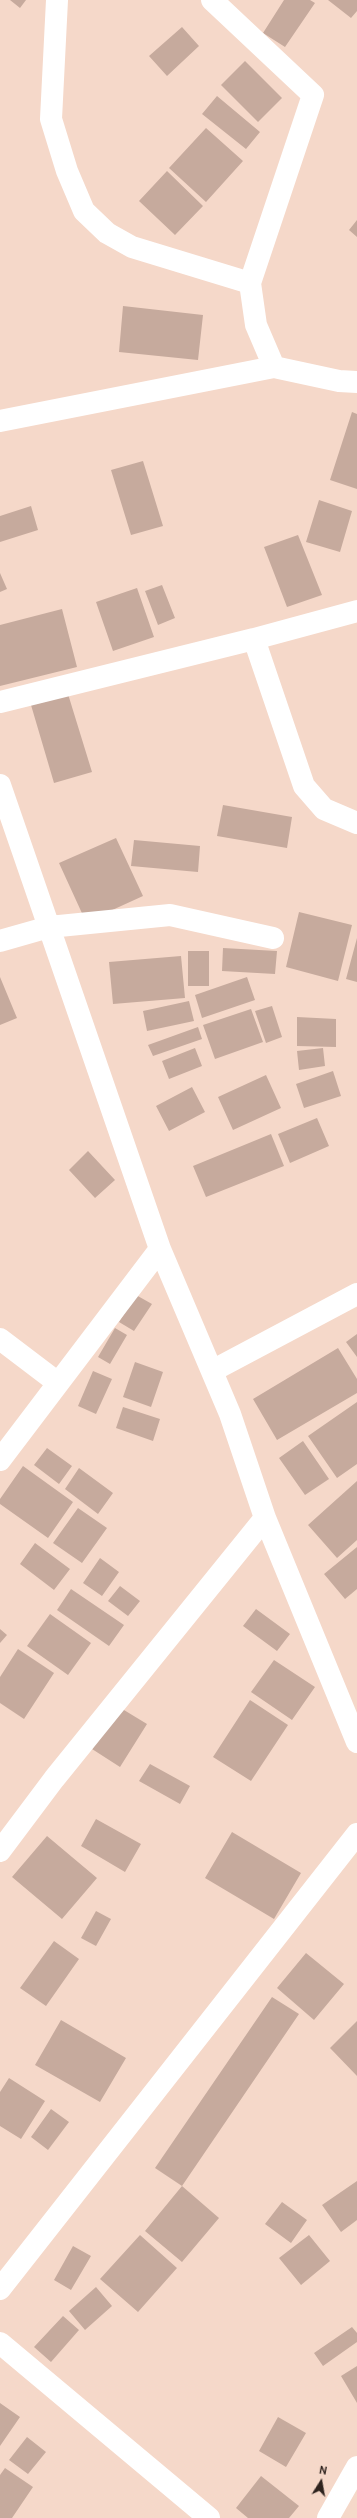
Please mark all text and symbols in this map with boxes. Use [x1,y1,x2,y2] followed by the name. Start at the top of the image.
[301,2462,341,2502] north arrow
[318,2463,328,2478] text: N

